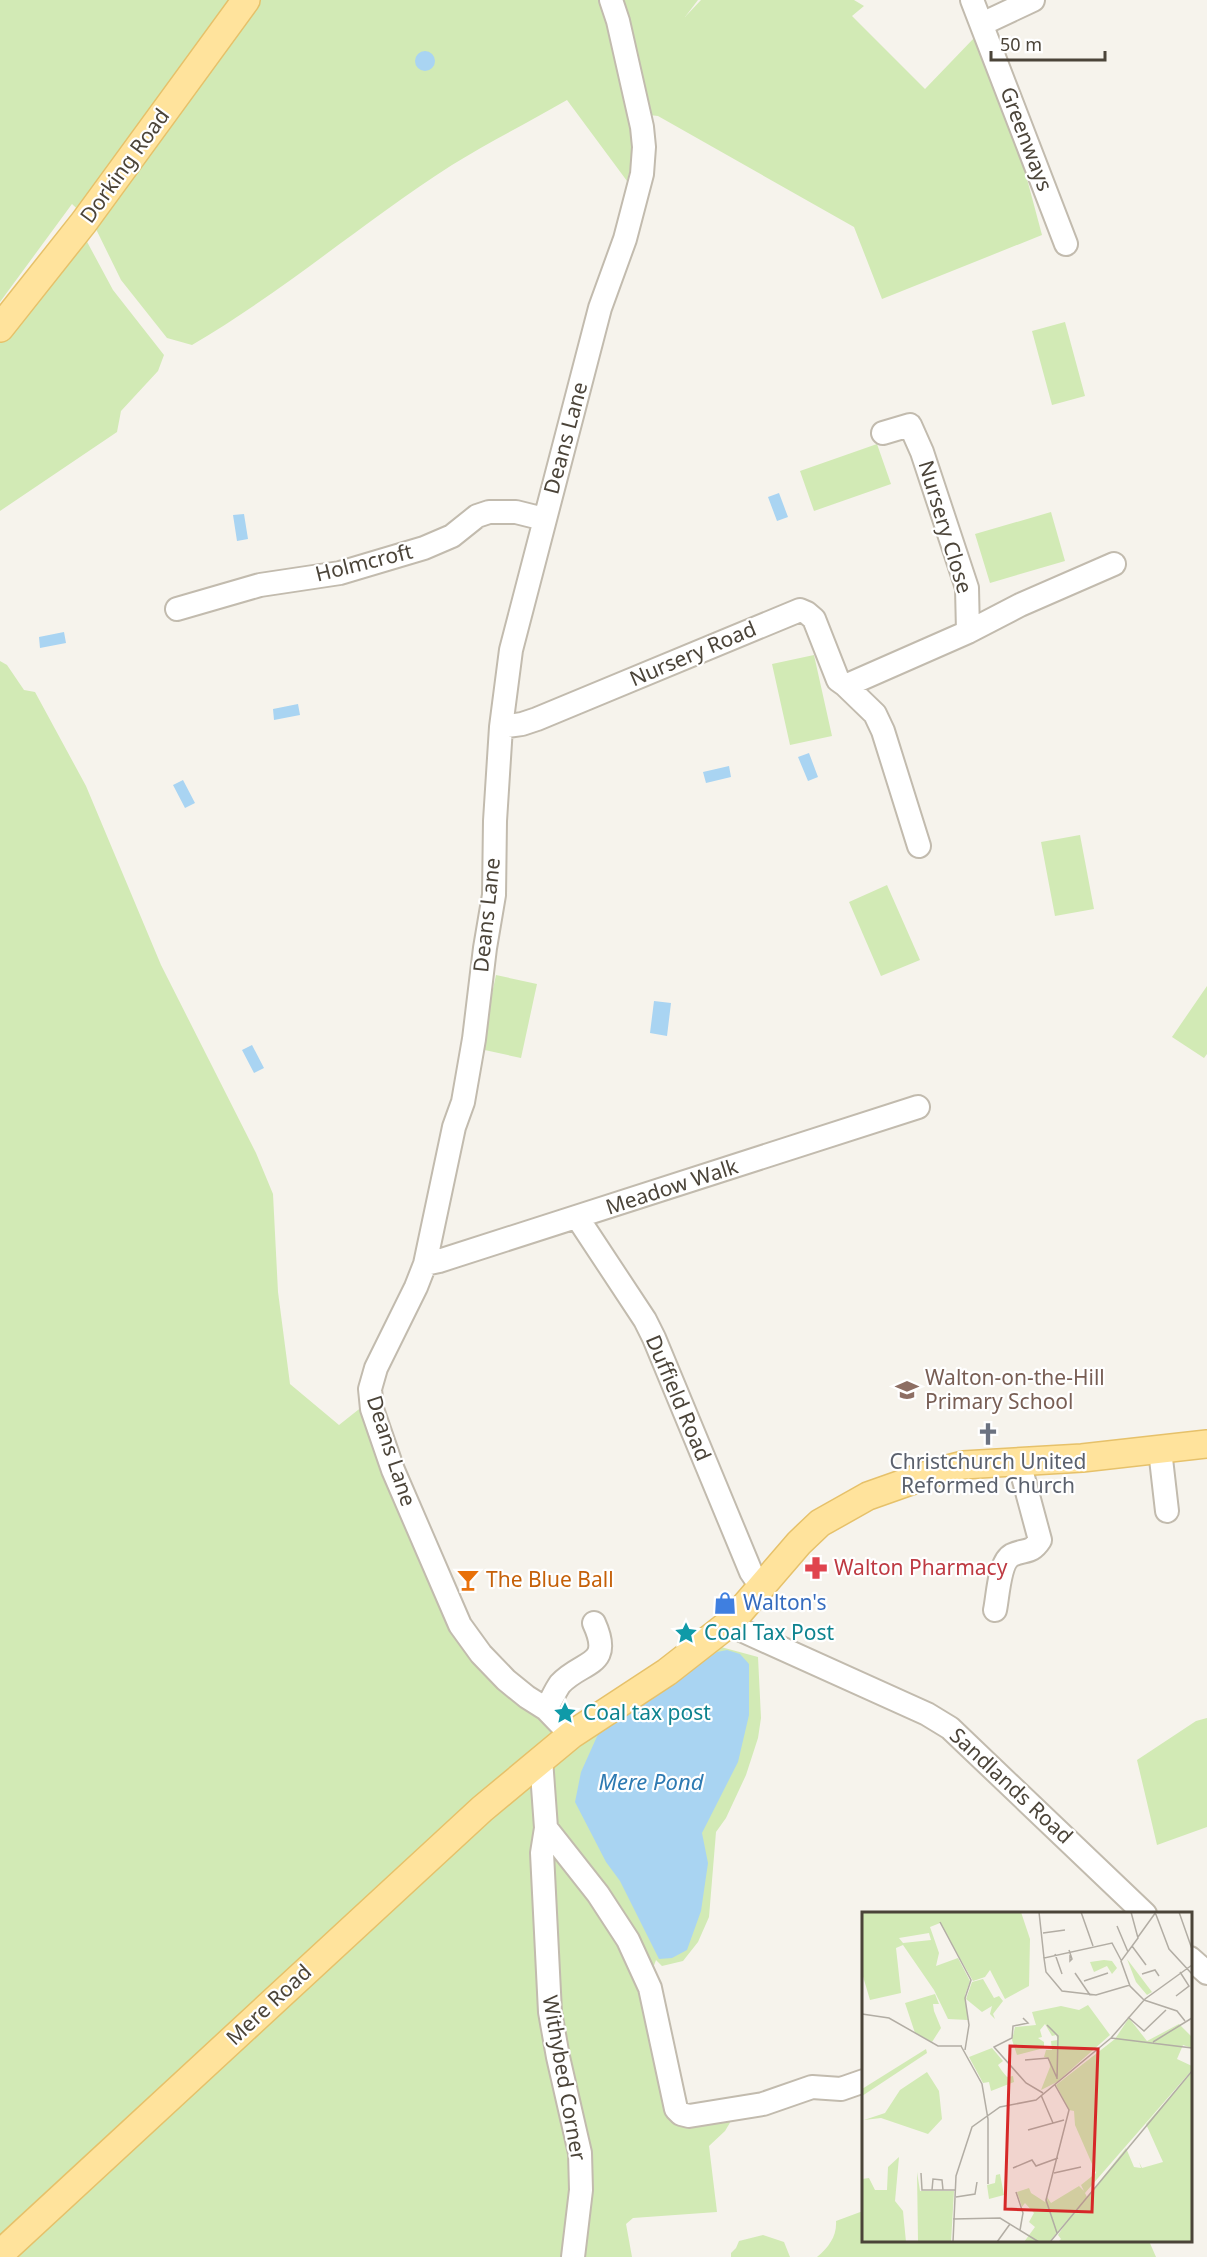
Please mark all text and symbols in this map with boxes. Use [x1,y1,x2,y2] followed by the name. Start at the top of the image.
[991,24,1105,62] scale bar
[1000,32,1042,56] text: 50 m
[994,83,1060,195] street label: Greenways
[73,103,175,228] street label: Dorking Road
[537,379,593,497] street label: Deans Lane
[912,457,979,597] street label: Nursery Close
[312,536,416,588] street label: Holmcroft
[625,614,760,692] street label: Nursery Road
[466,856,506,974] street label: Deans Lane
[602,1151,742,1221] street label: Meadow Walk
[640,1330,718,1465] street label: Duffield Road
[925,1363,1105,1415] place label: Walton-on-the-Hill Primary School
[894,1377,920,1403] school or university icon: Walton-on-the-Hill Primary School
[361,1392,423,1510] street label: Deans Lane
[975,1421,1001,1447] church icon: Christchurch United Reformed Church
[890,1447,1086,1499] place label: Christchurch United Reformed Church
[834,1553,1008,1581] place label: Walton Pharmacy
[803,1555,829,1581] pharmacy icon: Walton Pharmacy
[486,1565,614,1593] place label: The Blue Ball
[455,1567,481,1593] bar icon: The Blue Ball
[743,1588,827,1616] place label: Walton's
[712,1590,738,1616] shop icon: Walton's
[704,1618,834,1646] place label: Coal Tax Post
[673,1620,699,1646] place icon: Coal Tax Post
[583,1698,711,1726] place label: Coal tax post
[552,1700,578,1726] place icon: Coal tax post
[944,1721,1079,1849] street label: Sandlands Road
[599,1766,705,1796] water label: Mere Pond
[862,1912,1192,2242] inset map
[220,1958,317,2051] street label: Mere Road
[537,1993,593,2163] street label: Withybed Corner

